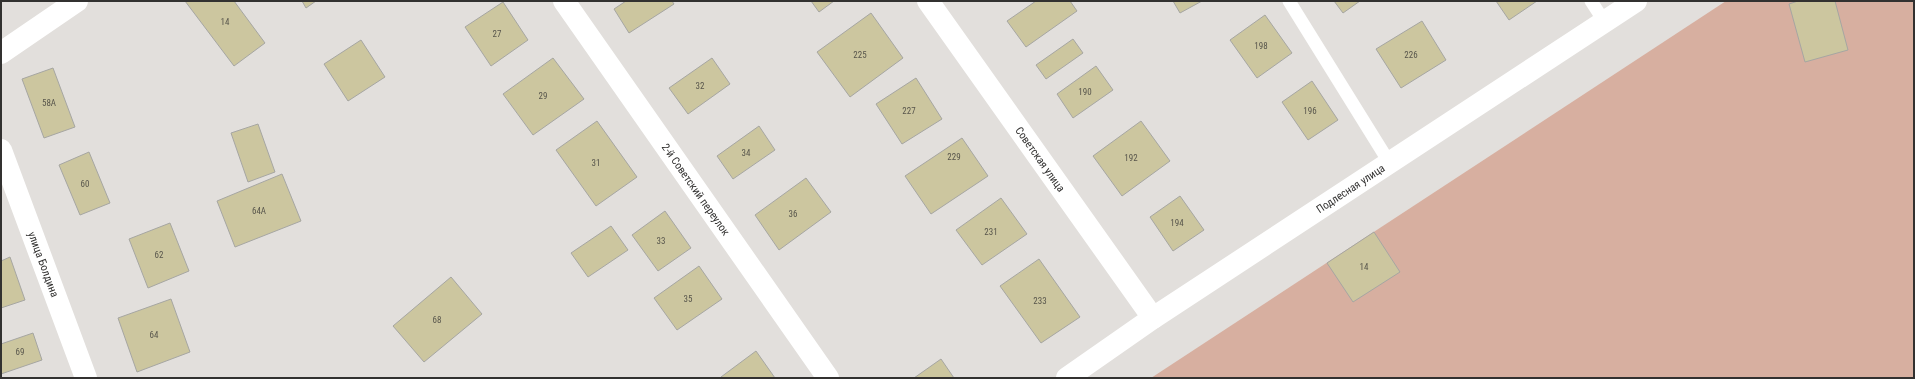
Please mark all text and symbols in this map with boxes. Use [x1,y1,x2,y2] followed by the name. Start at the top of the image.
[221,17,230,27] house number: 14
[493,29,502,39] house number: 27
[1254,41,1268,51] house number: 198
[853,50,867,60] house number: 225
[1404,50,1418,60] house number: 226
[696,81,705,91] house number: 32
[1078,87,1092,97] house number: 190
[539,91,547,101] house number: 29
[42,98,56,108] house number: 58А
[902,106,916,116] house number: 227
[1303,106,1317,116] house number: 196
[1012,124,1067,195] street label: Советская улица
[659,141,733,239] street label: 2-й Советский переулок
[742,148,751,158] house number: 34
[947,152,961,162] house number: 229
[1124,153,1138,163] house number: 192
[592,158,600,168] house number: 31
[1314,162,1387,216] street label: Подлесная улица
[81,179,89,189] house number: 60
[252,206,266,216] house number: 64А
[789,209,797,219] house number: 36
[1170,218,1184,228] house number: 194
[984,227,998,237] house number: 231
[25,230,61,299] street label: улица Болдина
[657,236,665,246] house number: 33
[155,250,164,260] house number: 62
[1360,262,1369,272] house number: 14
[684,294,693,304] house number: 35
[1033,296,1047,306] house number: 233
[433,315,441,325] house number: 68
[150,330,159,340] house number: 64
[16,347,24,357] house number: 69

